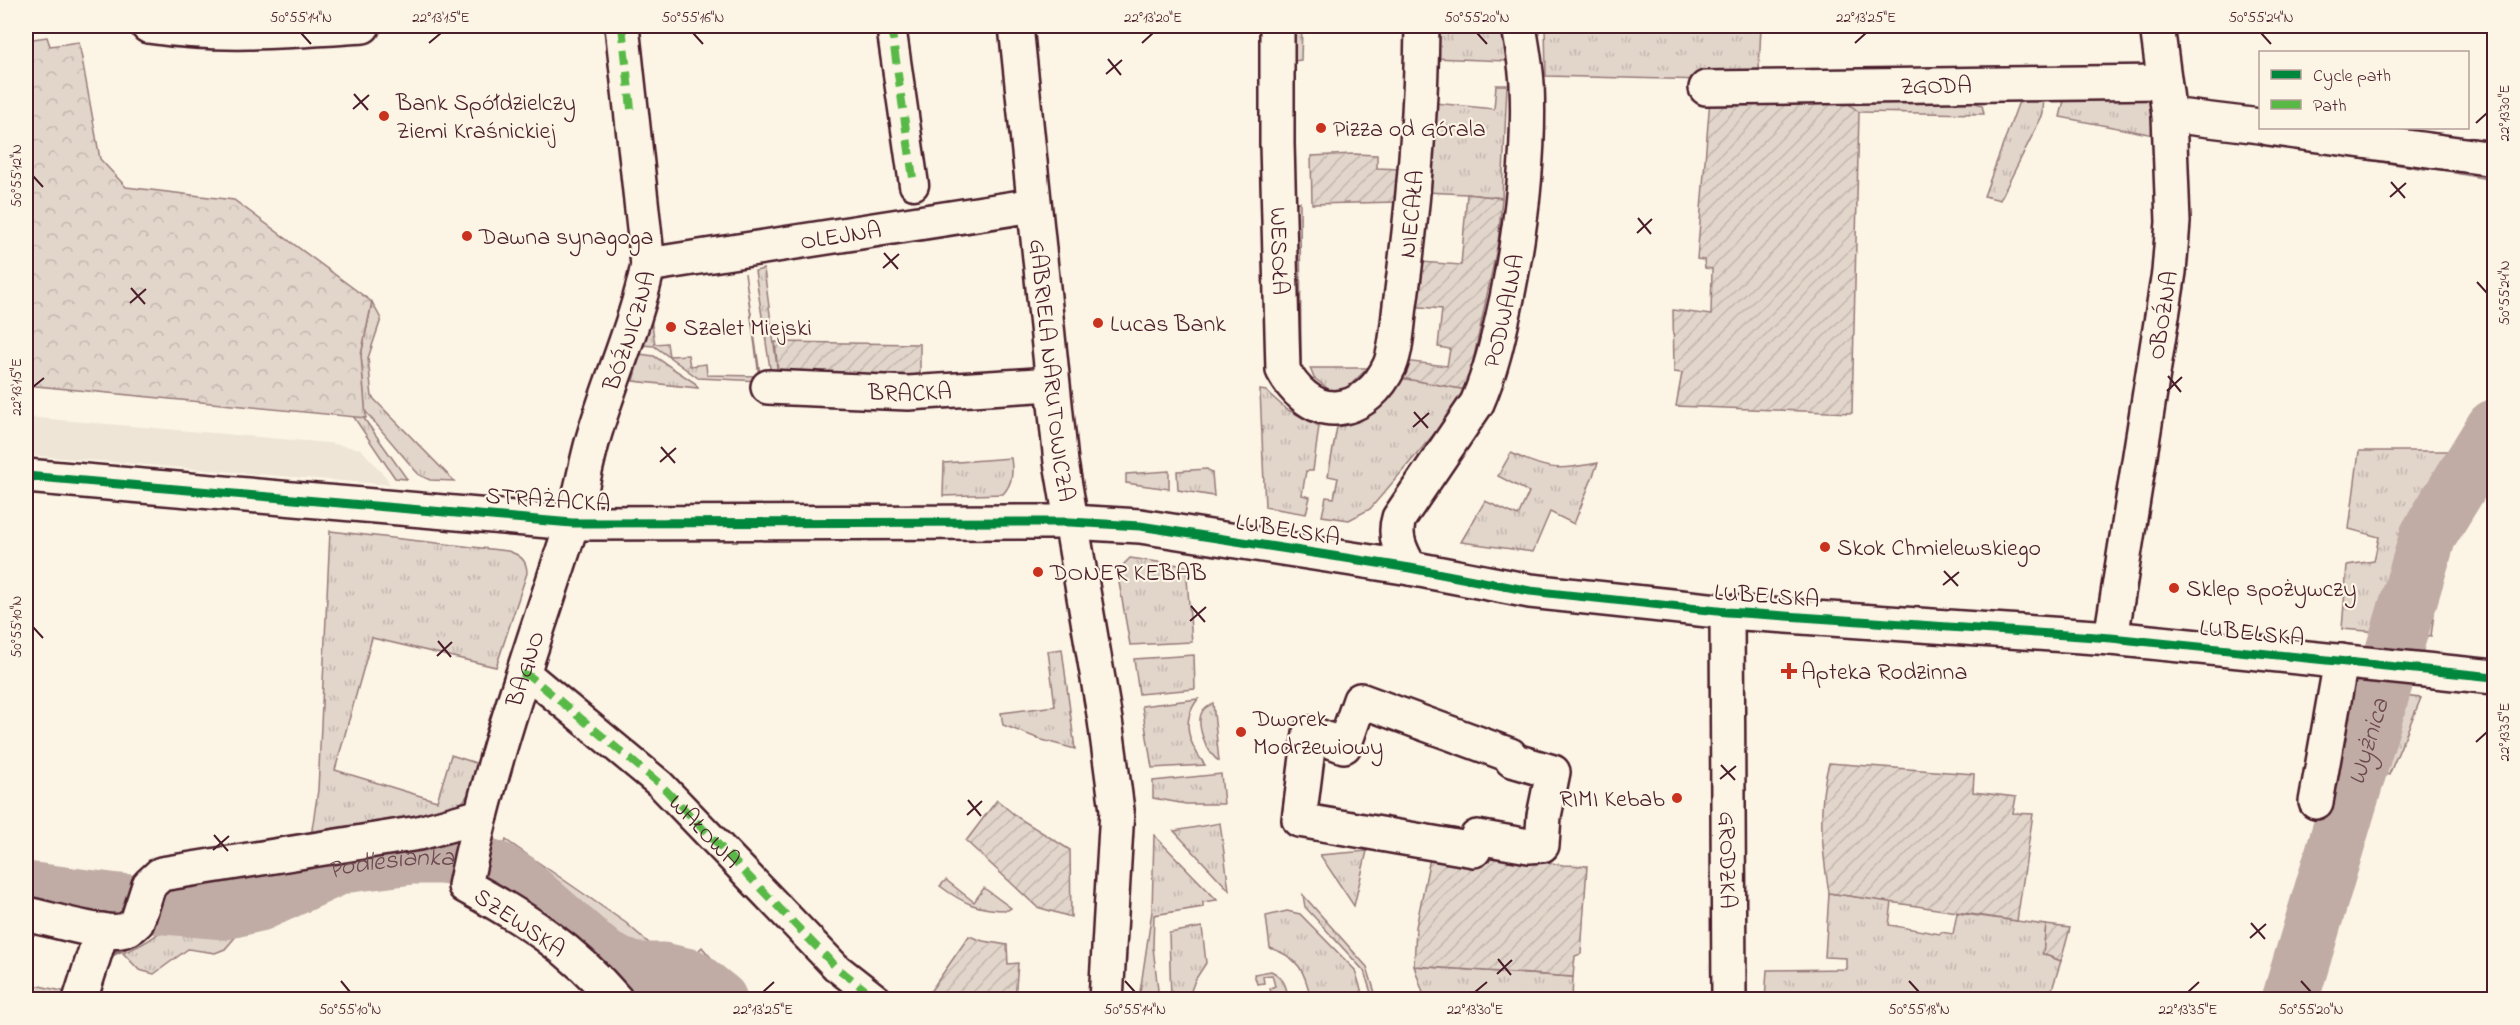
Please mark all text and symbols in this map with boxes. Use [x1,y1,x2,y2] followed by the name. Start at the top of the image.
[270,7,332,29] text: 50°55'14"N
[412,7,470,29] text: 22°13'15"E
[662,7,724,29] text: 50°55'16"N
[1124,7,1182,29] text: 22°13'20"E
[1444,7,1510,29] text: 50°55'20"N
[1836,7,1896,29] text: 22°13'25"E
[2228,7,2294,29] text: 50°55'24"N
[2259,51,2469,129] legend
[2313,64,2391,90] text: Cycle path
[1900,70,1972,105] street label: ZGODA
[2494,85,2516,141] text: 22°13'30"E
[395,87,576,150] place label: Bank Spółdzielczy Ziemi Kraśnickiej
[2313,94,2347,120] text: Path
[377,109,391,123] marker: Bank Spółdzielczy Ziemi Kraśnickiej
[1333,113,1486,148] place label: Pizza od Górala
[1314,121,1328,135] marker: Pizza od Górala
[6,144,28,208] text: 50°55'12"N
[1391,169,1435,260] street label: NIECAŁA
[1259,207,1296,296] street label: WESOŁA
[798,214,884,261] street label: OLEJNA
[478,221,654,257] place label: Dawna synagoga
[460,229,474,243] marker: Dawna synagoga
[1018,237,1082,505] street label: GABRIELA NARUTOWICZA
[1476,252,1535,373] street label: PODWALNA
[2494,260,2516,326] text: 50°55'24"N
[595,268,666,397] street label: BÓŹNICZNA
[2140,268,2189,362] street label: OBOŹNA
[1110,308,1226,343] place label: Lucas Bank
[683,312,812,347] place label: Szalet Miejski
[1091,316,1105,330] marker: Lucas Bank
[664,320,678,334] marker: Szalet Miejski
[6,358,28,416] text: 22°13'15"E
[866,375,953,413] street label: BRACKA
[484,480,612,523] street label: STRAŻACKA
[1233,506,1342,557] street label: LUBELSKA
[1837,532,2041,567] place label: Skok Chmielewskiego
[1818,540,1832,554] marker: Skok Chmielewskiego
[1049,557,1207,592] place label: DONER KEBAB
[1031,565,1045,579] marker: DONER KEBAB
[2186,573,2356,609] place label: Sklep spożywczy
[1713,576,1821,619] street label: LUBELSKA
[2167,581,2181,595] marker: Sklep spożywczy
[6,596,28,658] text: 50°55'10"N
[2197,612,2306,657] street label: LUBELSKA
[498,627,556,713] street label: BAGNO
[1801,656,1967,691] place label: Apteka Rodzinna
[1782,664,1796,678] marker: Apteka Rodzinna
[2339,693,2401,790] water label: Wyżnica
[1252,703,1383,767] place label: Dworek Modrzewiowy
[2494,703,2516,761] text: 22°13'35"E
[1234,725,1248,739] marker: Dworek Modrzewiowy
[1559,783,1665,818] place label: RIMI Kebab
[659,787,748,878] street label: WAŁOWA
[1670,791,1684,805] marker: RIMI Kebab
[1708,811,1744,909] street label: GRODZKA
[321,840,455,891] water label: Podlesianka
[466,880,572,968] street label: SZEWSKA
[319,999,381,1021] text: 50°55'10"N
[733,999,793,1021] text: 22°13'25"E
[1104,999,1166,1021] text: 50°55'14"N
[1447,999,1503,1021] text: 22°13'30"E
[1888,999,1950,1021] text: 50°55'18"N
[2159,999,2217,1021] text: 22°13'35"E
[2278,999,2344,1021] text: 50°55'20"N

